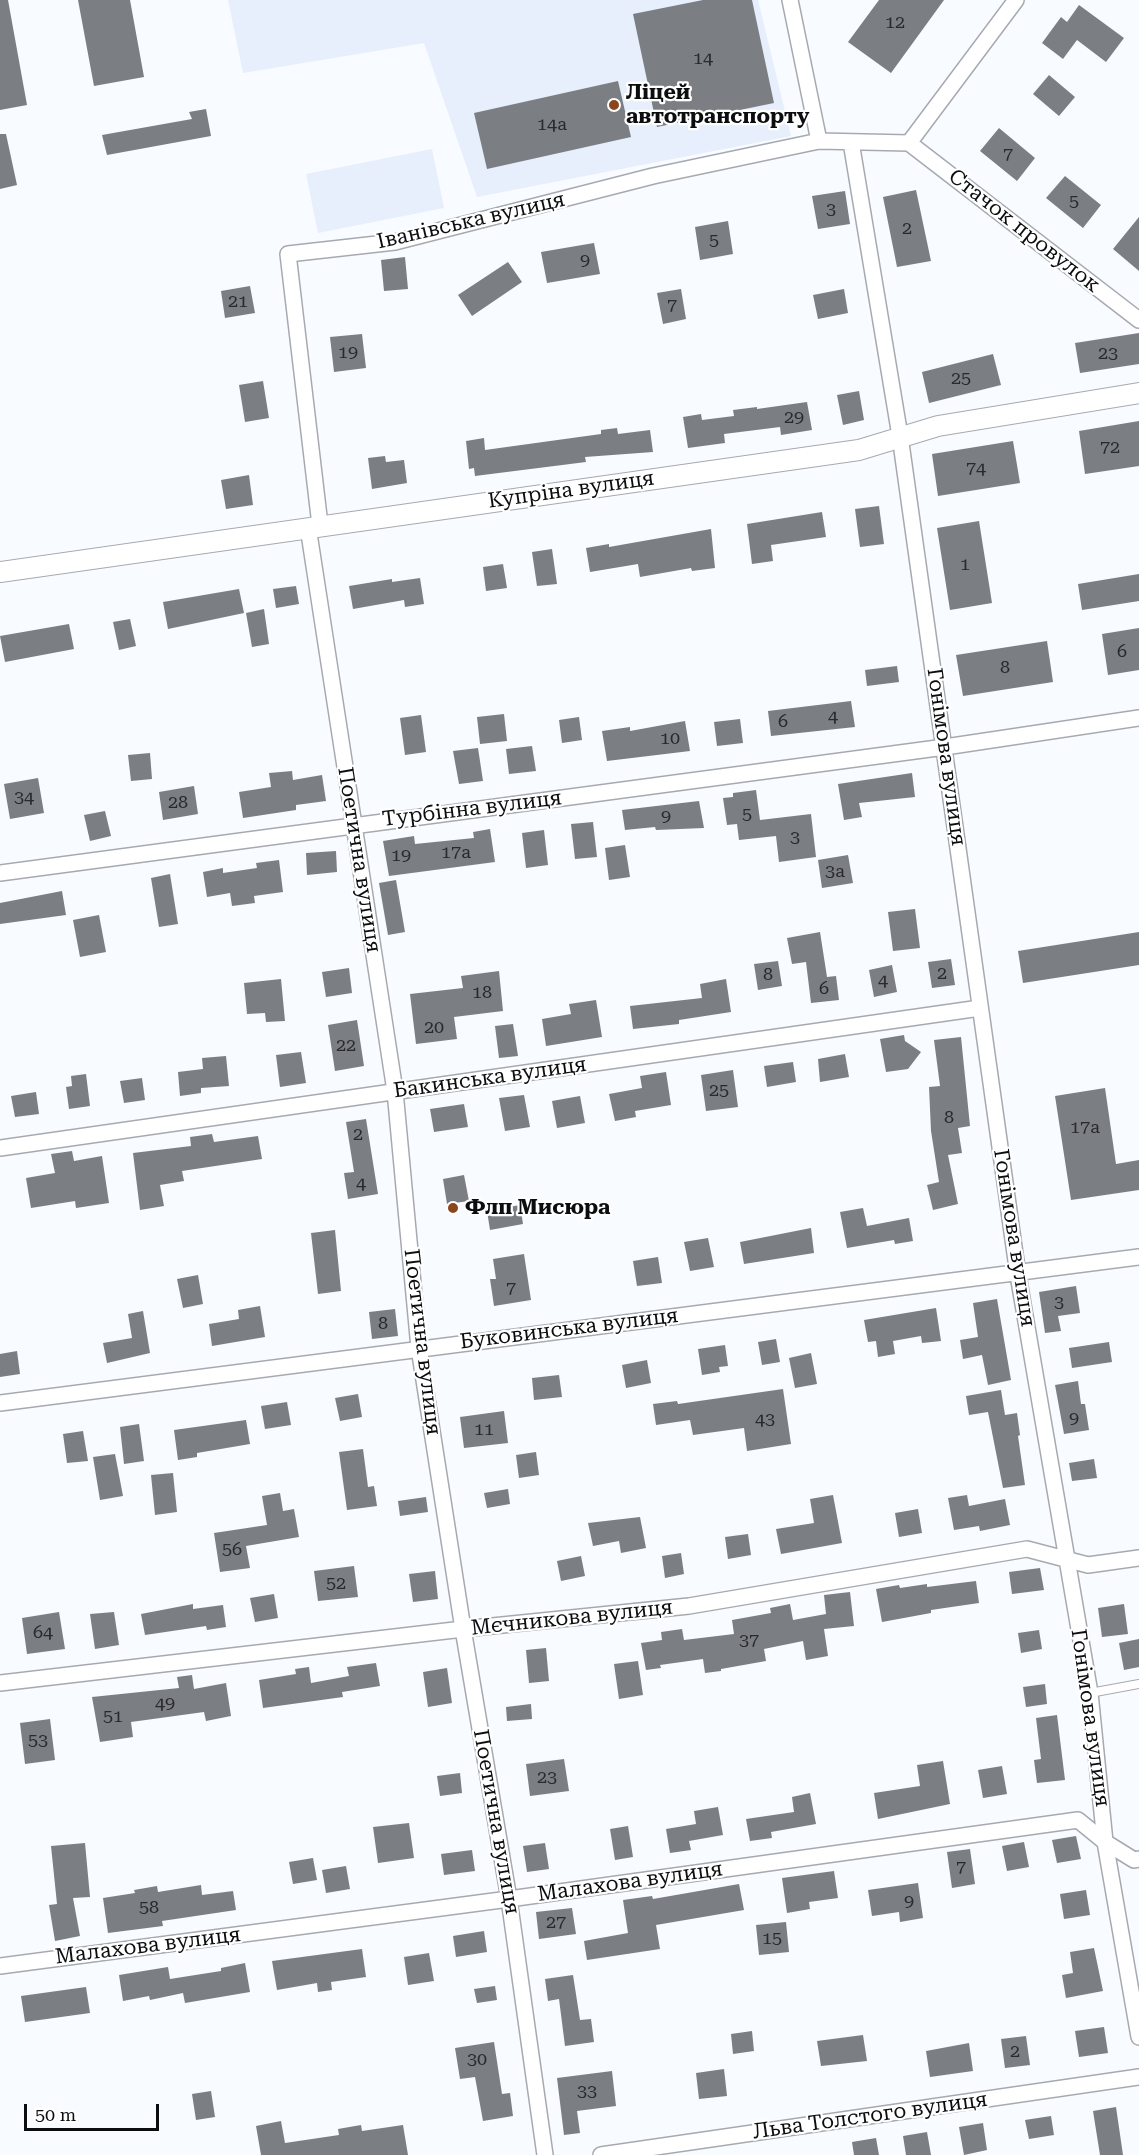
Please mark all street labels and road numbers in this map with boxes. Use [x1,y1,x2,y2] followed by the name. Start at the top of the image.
[943,164,1105,298] street label: Стачок провулок
[375,187,567,255] street label: Іванівська вулиця
[486,466,656,514] street label: Купріна вулиця
[921,666,971,848] street label: Гонімова вулиця
[332,765,386,955] street label: Поетична вулиця
[381,785,563,833] street label: Турбінна вулиця
[392,1052,588,1104] street label: Бакинська вулиця
[988,1147,1040,1329] street label: Гонімова вулиця
[398,1247,446,1437] street label: Поетична вулиця
[458,1303,680,1355] street label: Буковинська вулиця
[470,1595,674,1641] street label: Мєчникова вулиця
[1065,1627,1115,1809] street label: Гонімова вулиця
[467,1727,525,1917] street label: Поетична вулиця
[536,1857,724,1907] street label: Малахова вулиця
[54,1922,242,1970] street label: Малахова вулиця
[751,2087,989,2145] street label: Льва Толстого вулиця

